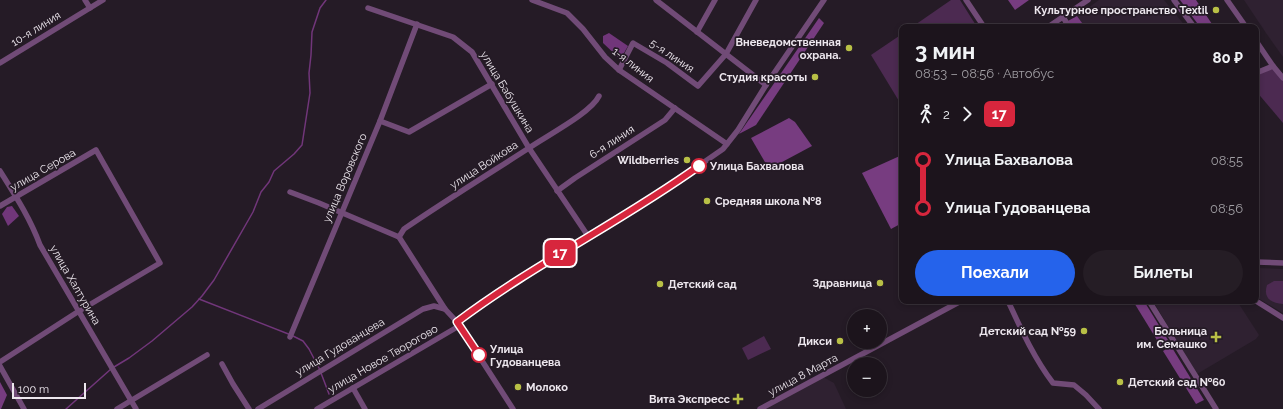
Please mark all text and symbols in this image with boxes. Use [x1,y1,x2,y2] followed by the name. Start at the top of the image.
[1034,4,1209,17] place label: Культурное пространство Textil
[1211,5,1221,15] marker: Культурное пространство Textil
[9,9,63,49] street label: 10-я линия
[647,36,697,76] street label: 5-я линия
[736,36,841,62] place label: Вневедомственная охрана.
[915,38,975,64] text: 3 мин
[844,43,854,53] marker: Вневедомственная охрана.
[610,45,656,85] street label: 1-я линия
[477,49,537,135] street label: улица Бабушкина
[1212,49,1243,67] text: 80 ₽
[915,66,1054,81] text: 08:53 – 08:56 · Автобус
[719,71,807,84] place label: Студия красоты
[810,72,820,82] marker: Студия красоты
[915,103,937,125] icon: walk
[956,103,978,125] icon: forward
[992,106,1007,122] text: 17
[943,107,950,122] text: 2
[587,123,637,161] street label: 6-я линия
[320,131,370,225] street label: улица Воровского
[448,138,520,192] street label: улица Войкова
[8,146,78,194] street label: улица Серова
[945,151,1073,169] text: Улица Бахвалова
[1211,153,1243,168] text: 08:55
[617,154,680,167] place label: Wildberries
[682,155,692,165] marker: Wildberries
[691,158,707,174] marker: Улица Бахвалова
[709,160,804,173] place label: Улица Бахвалова
[715,195,822,208] place label: Средняя школа №8
[702,196,712,206] marker: Средняя школа №8
[945,199,1090,217] text: Улица Гудованцева
[1210,201,1243,216] text: 08:56
[542,240,578,266] line badge: 17
[47,243,103,327] street label: улица Халтурина
[553,245,567,261] text: 17
[915,250,1075,296] button: Поехали
[1083,250,1243,296] button: Билеты
[813,277,872,290] place label: Здравница
[668,278,737,291] place label: Детский сад
[875,278,885,288] marker: Здравница
[655,279,665,289] marker: Детский сад
[847,309,887,397] map controls
[847,309,887,349] button: +
[293,315,387,379] street label: улица Гудованцева
[326,322,441,396] street label: улица Новое Творогово
[979,325,1077,338] place label: Детский сад №59
[1137,325,1207,351] place label: Больница им. Семашко
[1079,326,1089,336] marker: Детский сад №59
[1210,331,1222,343] marker: Больница им. Семашко
[798,335,832,348] place label: Дикси
[835,336,845,346] marker: Дикси
[489,343,561,369] place label: Улица Гудованцева
[471,347,487,363] marker: Улица Гудованцева
[766,351,840,399] street label: улица 8 Марта
[847,357,887,397] button: −
[1128,376,1226,389] place label: Детский сад №60
[1115,377,1125,387] marker: Детский сад №60
[12,381,86,400] scale bar
[526,381,568,394] place label: Молоко
[513,382,523,392] marker: Молоко
[18,383,49,396] text: 100 m
[649,393,730,406] place label: Вита Экспресс
[733,394,743,404] marker: Вита Экспресс

